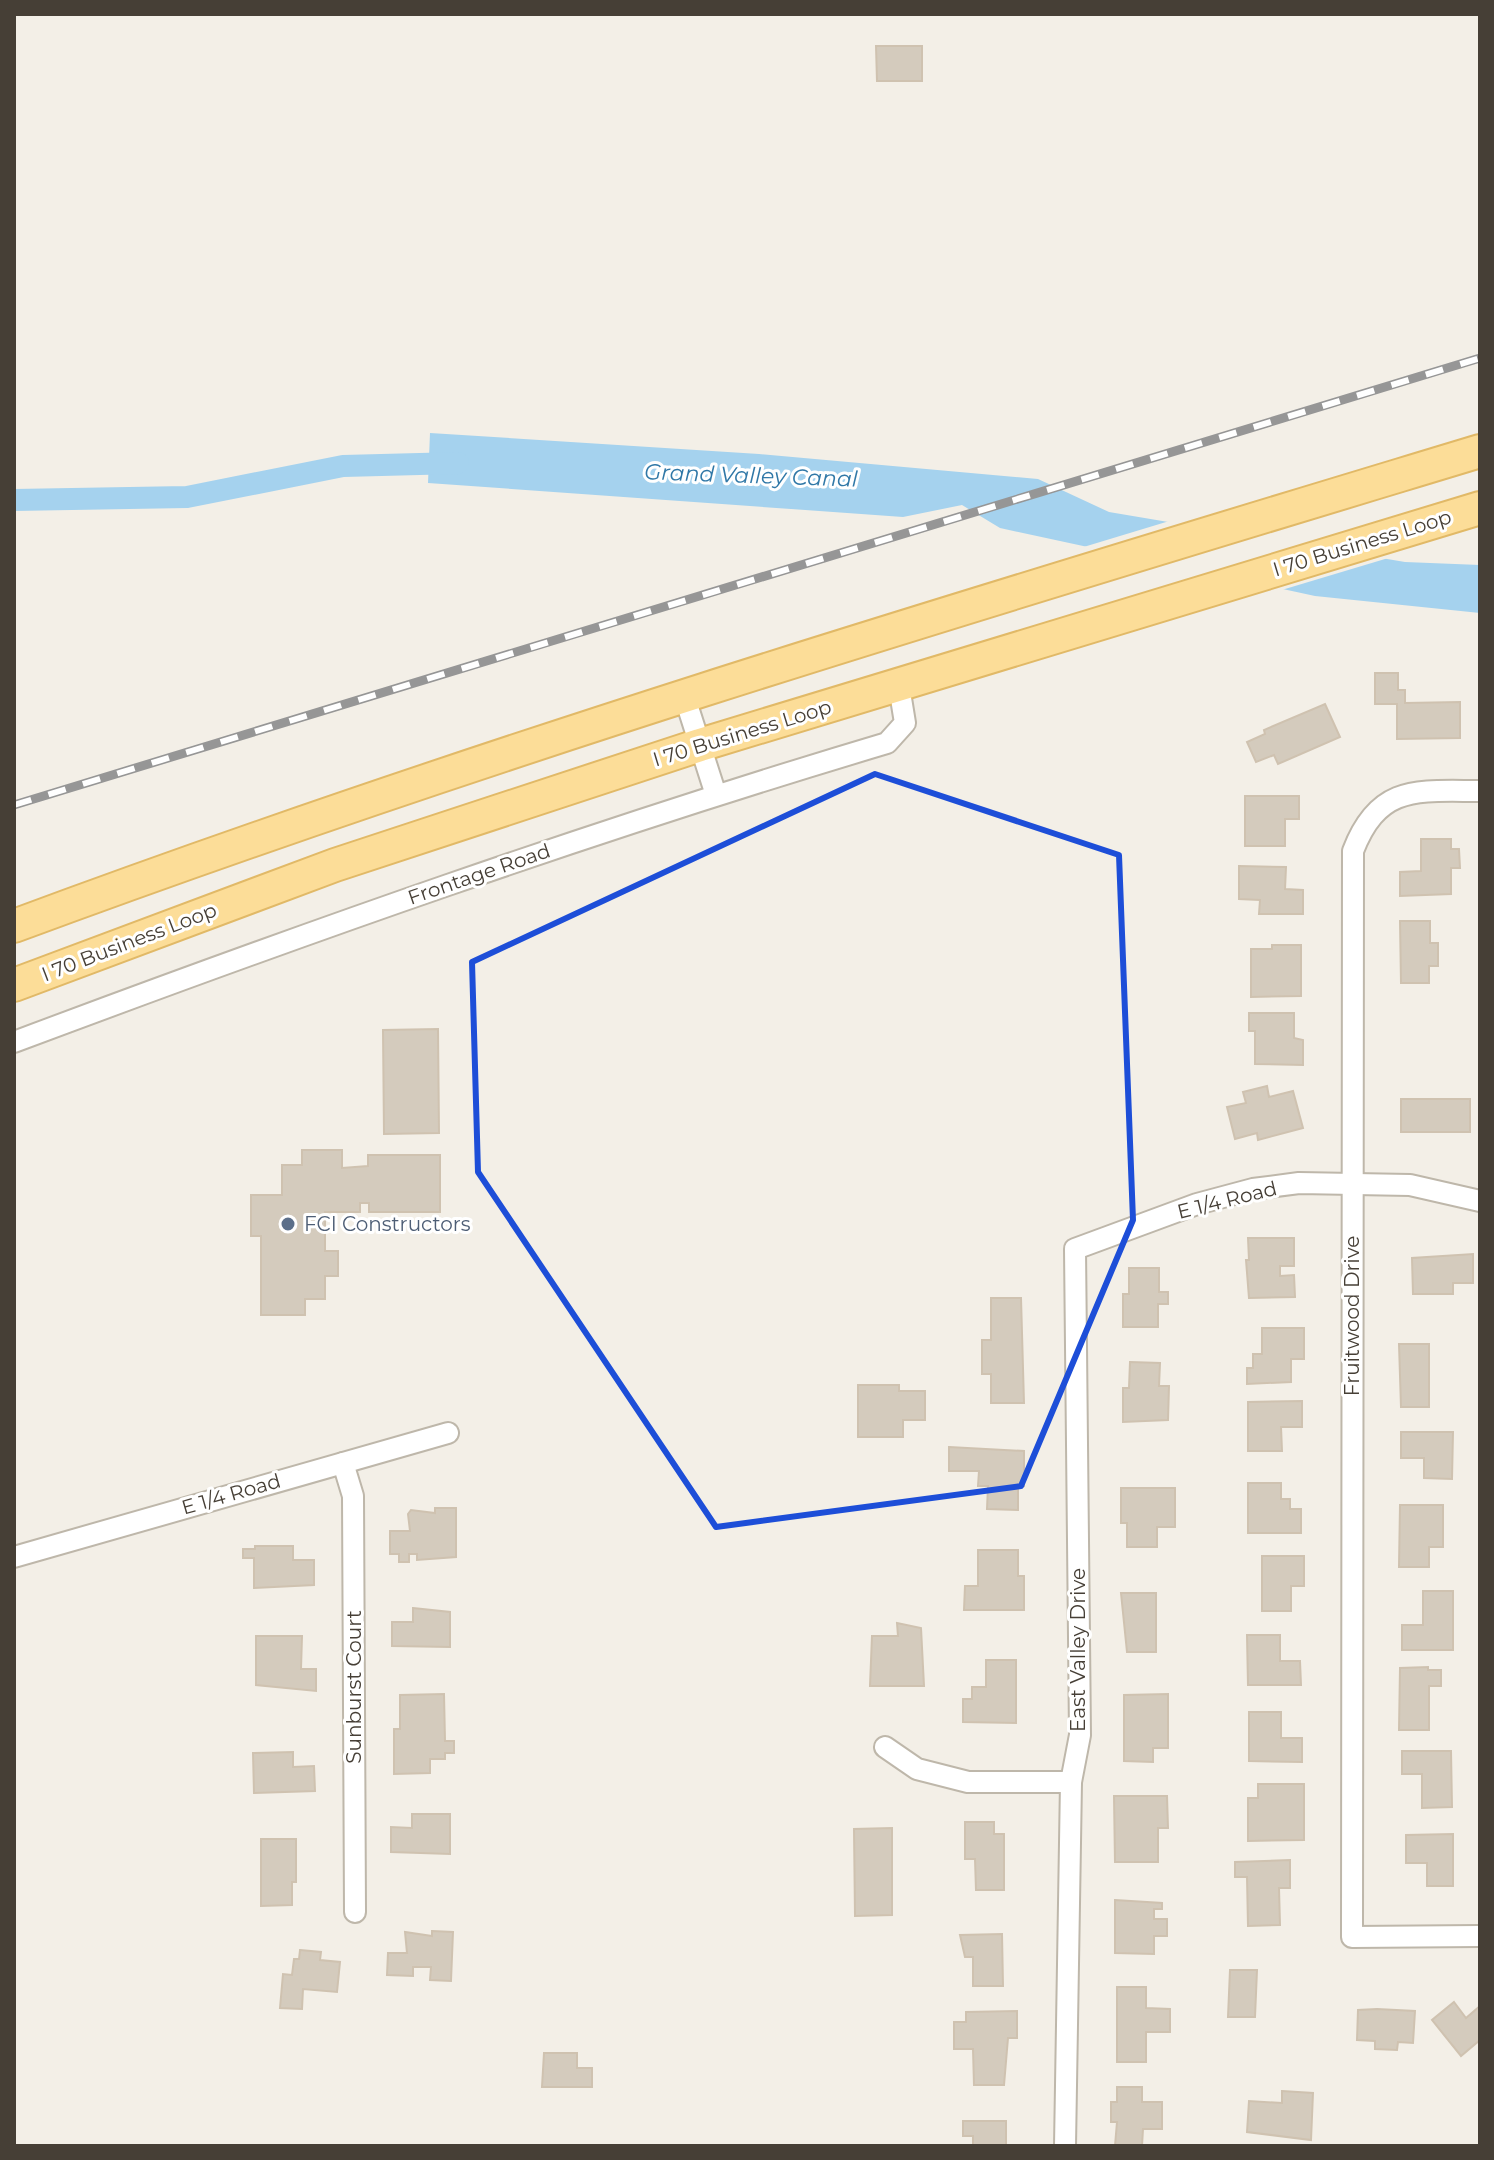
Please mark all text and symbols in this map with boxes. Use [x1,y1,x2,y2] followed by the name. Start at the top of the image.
[644,458,858,493] water label: Grand Valley Canal
[1270,504,1454,582] street label: I 70 Business Loop
[650,694,834,772] street label: I 70 Business Loop
[405,838,553,910] street label: Frontage Road
[38,898,220,986] street label: I 70 Business Loop
[1175,1176,1279,1224] street label: E 1/4 Road
[304,1212,471,1236] place label: FCI Constructors
[279,1215,297,1233] marker: FCI Constructors
[1340,1236,1364,1396] street label: Fruitwood Drive
[179,1468,283,1520] street label: E 1/4 Road
[1066,1568,1090,1732] street label: East Valley Drive
[342,1610,366,1764] street label: Sunburst Court

